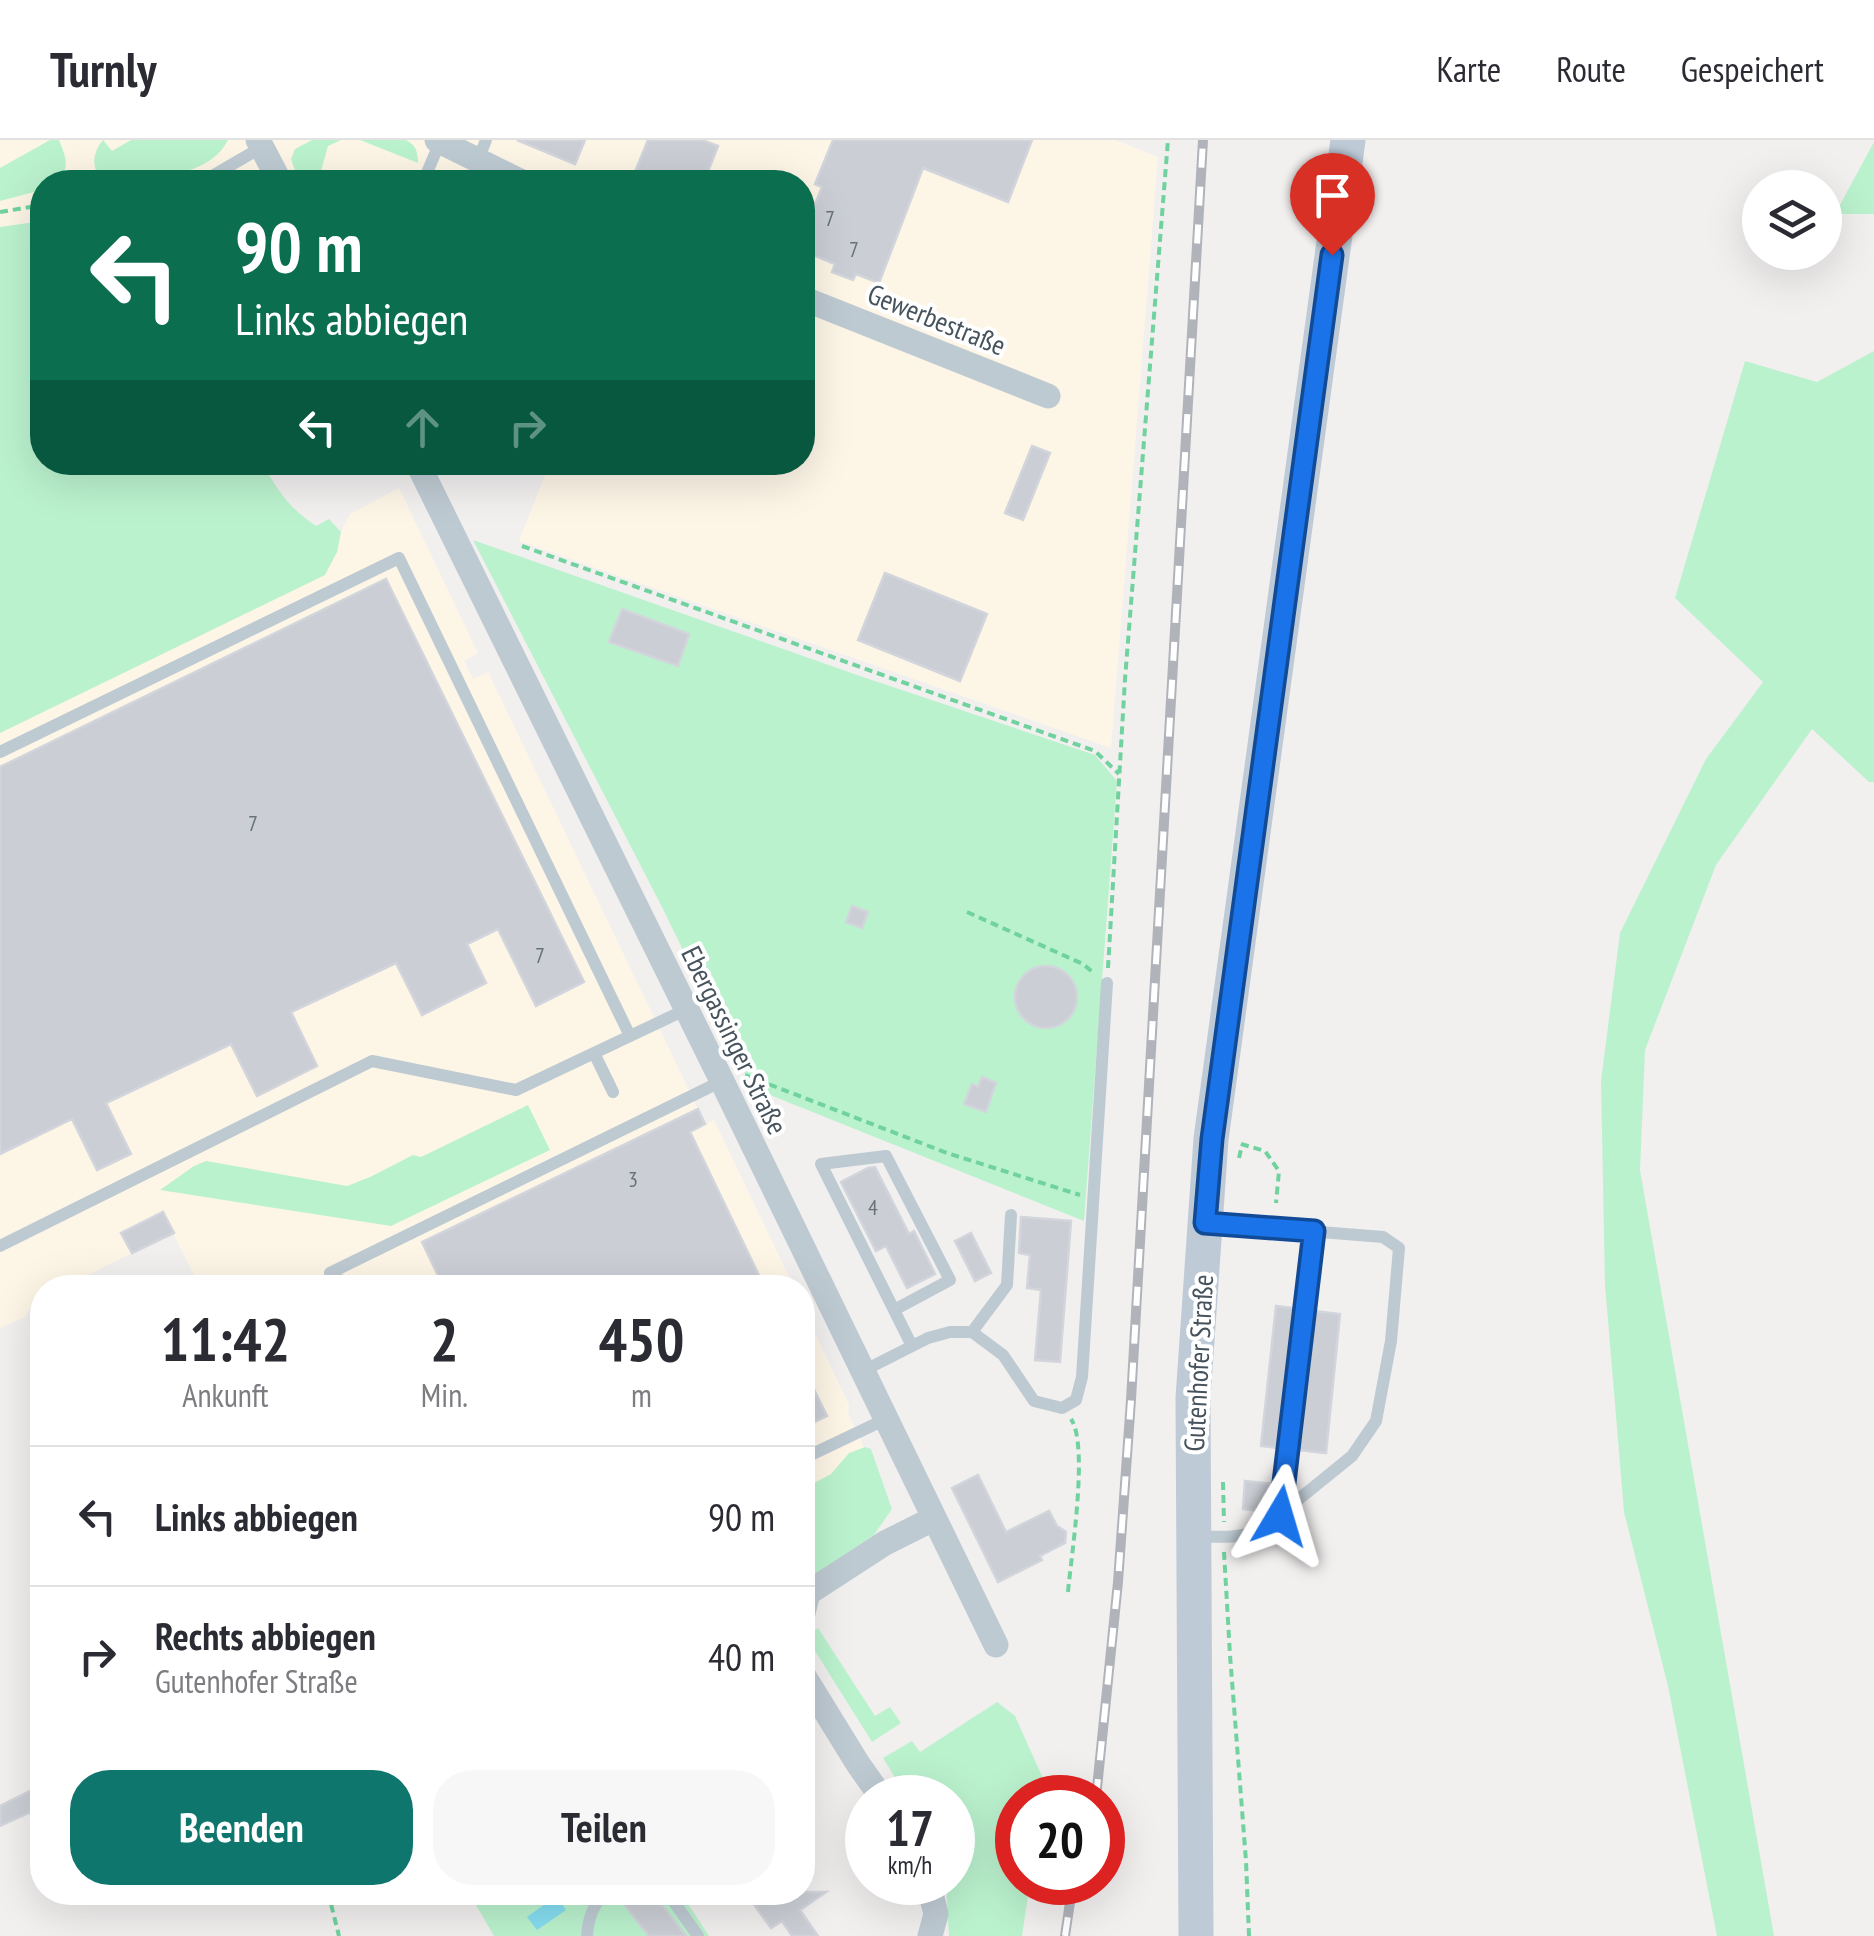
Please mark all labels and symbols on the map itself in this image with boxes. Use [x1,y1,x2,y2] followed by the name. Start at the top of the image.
[1290,153,1375,256] pin
[825,204,835,232] house number: 7
[849,235,859,263] house number: 7
[863,275,1011,363] street label: Gewerbestraße
[248,809,258,837] house number: 7
[673,940,797,1140] street label: Ebergassinger Straße
[535,941,545,969] house number: 7
[628,1165,638,1193] house number: 3
[868,1193,878,1221] house number: 4
[1175,1273,1221,1453] street label: Gutenhofer Straße
[1228,1464,1332,1568] position arrow
[995,1775,1125,1905] speed limit sign: 20

